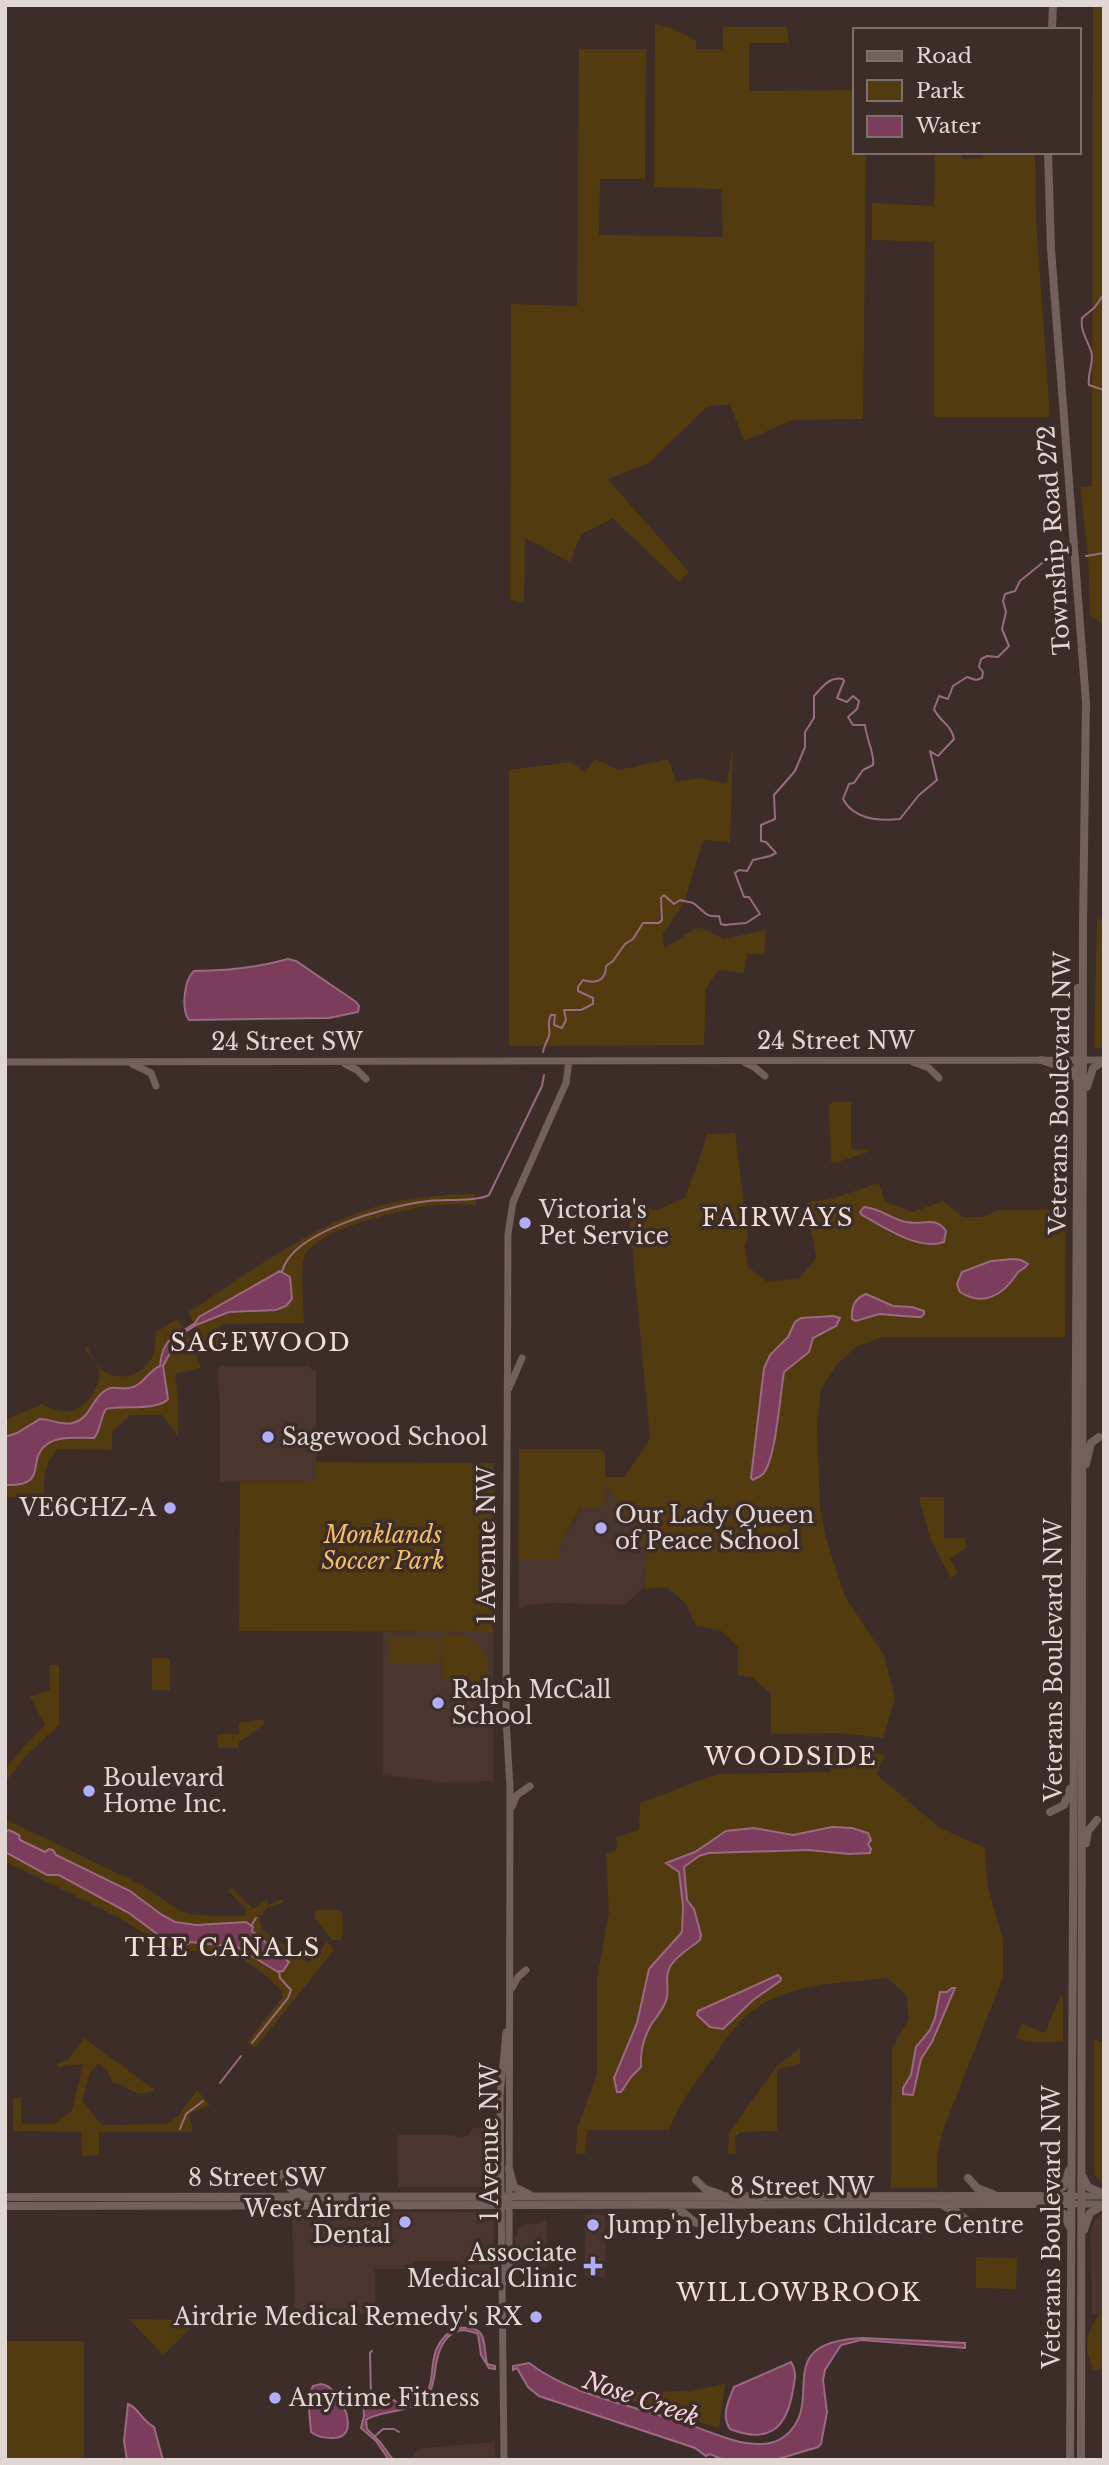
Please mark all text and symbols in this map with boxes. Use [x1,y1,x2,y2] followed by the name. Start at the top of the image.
[853,28,1081,154] legend
[916,43,972,69] text: Road
[916,78,965,104] text: Park
[915,113,980,139] text: Water
[1032,424,1076,656] street label: Township Road 272
[1044,950,1076,1236] street label: Veterans Boulevard NW
[757,1027,916,1055] street label: 24 Street NW
[211,1028,364,1056] street label: 24 Street SW
[538,1196,669,1250] place label: Victoria's Pet Service
[702,1203,855,1232] district label: FAIRWAYS
[517,1215,533,1231] marker: Victoria's Pet Service
[170,1328,352,1357] district label: SAGEWOOD
[282,1423,488,1451] place label: Sagewood School
[260,1429,276,1445] marker: Sagewood School
[473,1465,501,1624] street label: 1 Avenue NW
[18,1494,157,1522] place label: VE6GHZ-A
[162,1500,178,1516] marker: VE6GHZ-A
[615,1501,814,1555] place label: Our Lady Queen of Peace School
[1040,1517,1068,1803] street label: Veterans Boulevard NW
[593,1520,609,1536] marker: Our Lady Queen of Peace School
[322,1521,444,1575] park label: Monklands Soccer Park
[452,1676,611,1730] place label: Ralph McCall School
[430,1695,446,1711] marker: Ralph McCall School
[703,1742,878,1771] district label: WOODSIDE
[103,1764,227,1818] place label: Boulevard Home Inc.
[81,1783,97,1799] marker: Boulevard Home Inc.
[125,1933,321,1962] district label: THE CANALS
[476,2062,504,2221] street label: 1 Avenue NW
[1038,2084,1066,2370] street label: Veterans Boulevard NW
[188,2164,327,2192] street label: 8 Street SW
[730,2173,875,2201] street label: 8 Street NW
[243,2195,391,2249] place label: West Airdrie Dental
[604,2211,1024,2239] place label: Jump'n Jellybeans Childcare Centre
[397,2214,413,2230] marker: West Airdrie Dental
[585,2217,601,2233] marker: Jump'n Jellybeans Childcare Centre
[407,2239,577,2293] place label: Associate Medical Clinic
[583,2256,603,2276] marker: Associate Medical Clinic
[675,2278,922,2307] district label: WILLOWBROOK
[173,2303,522,2331] place label: Airdrie Medical Remedy's RX
[528,2309,544,2325] marker: Airdrie Medical Remedy's RX
[578,2365,703,2432] water label: Nose Creek
[288,2384,480,2412] place label: Anytime Fitness
[267,2390,283,2406] marker: Anytime Fitness

